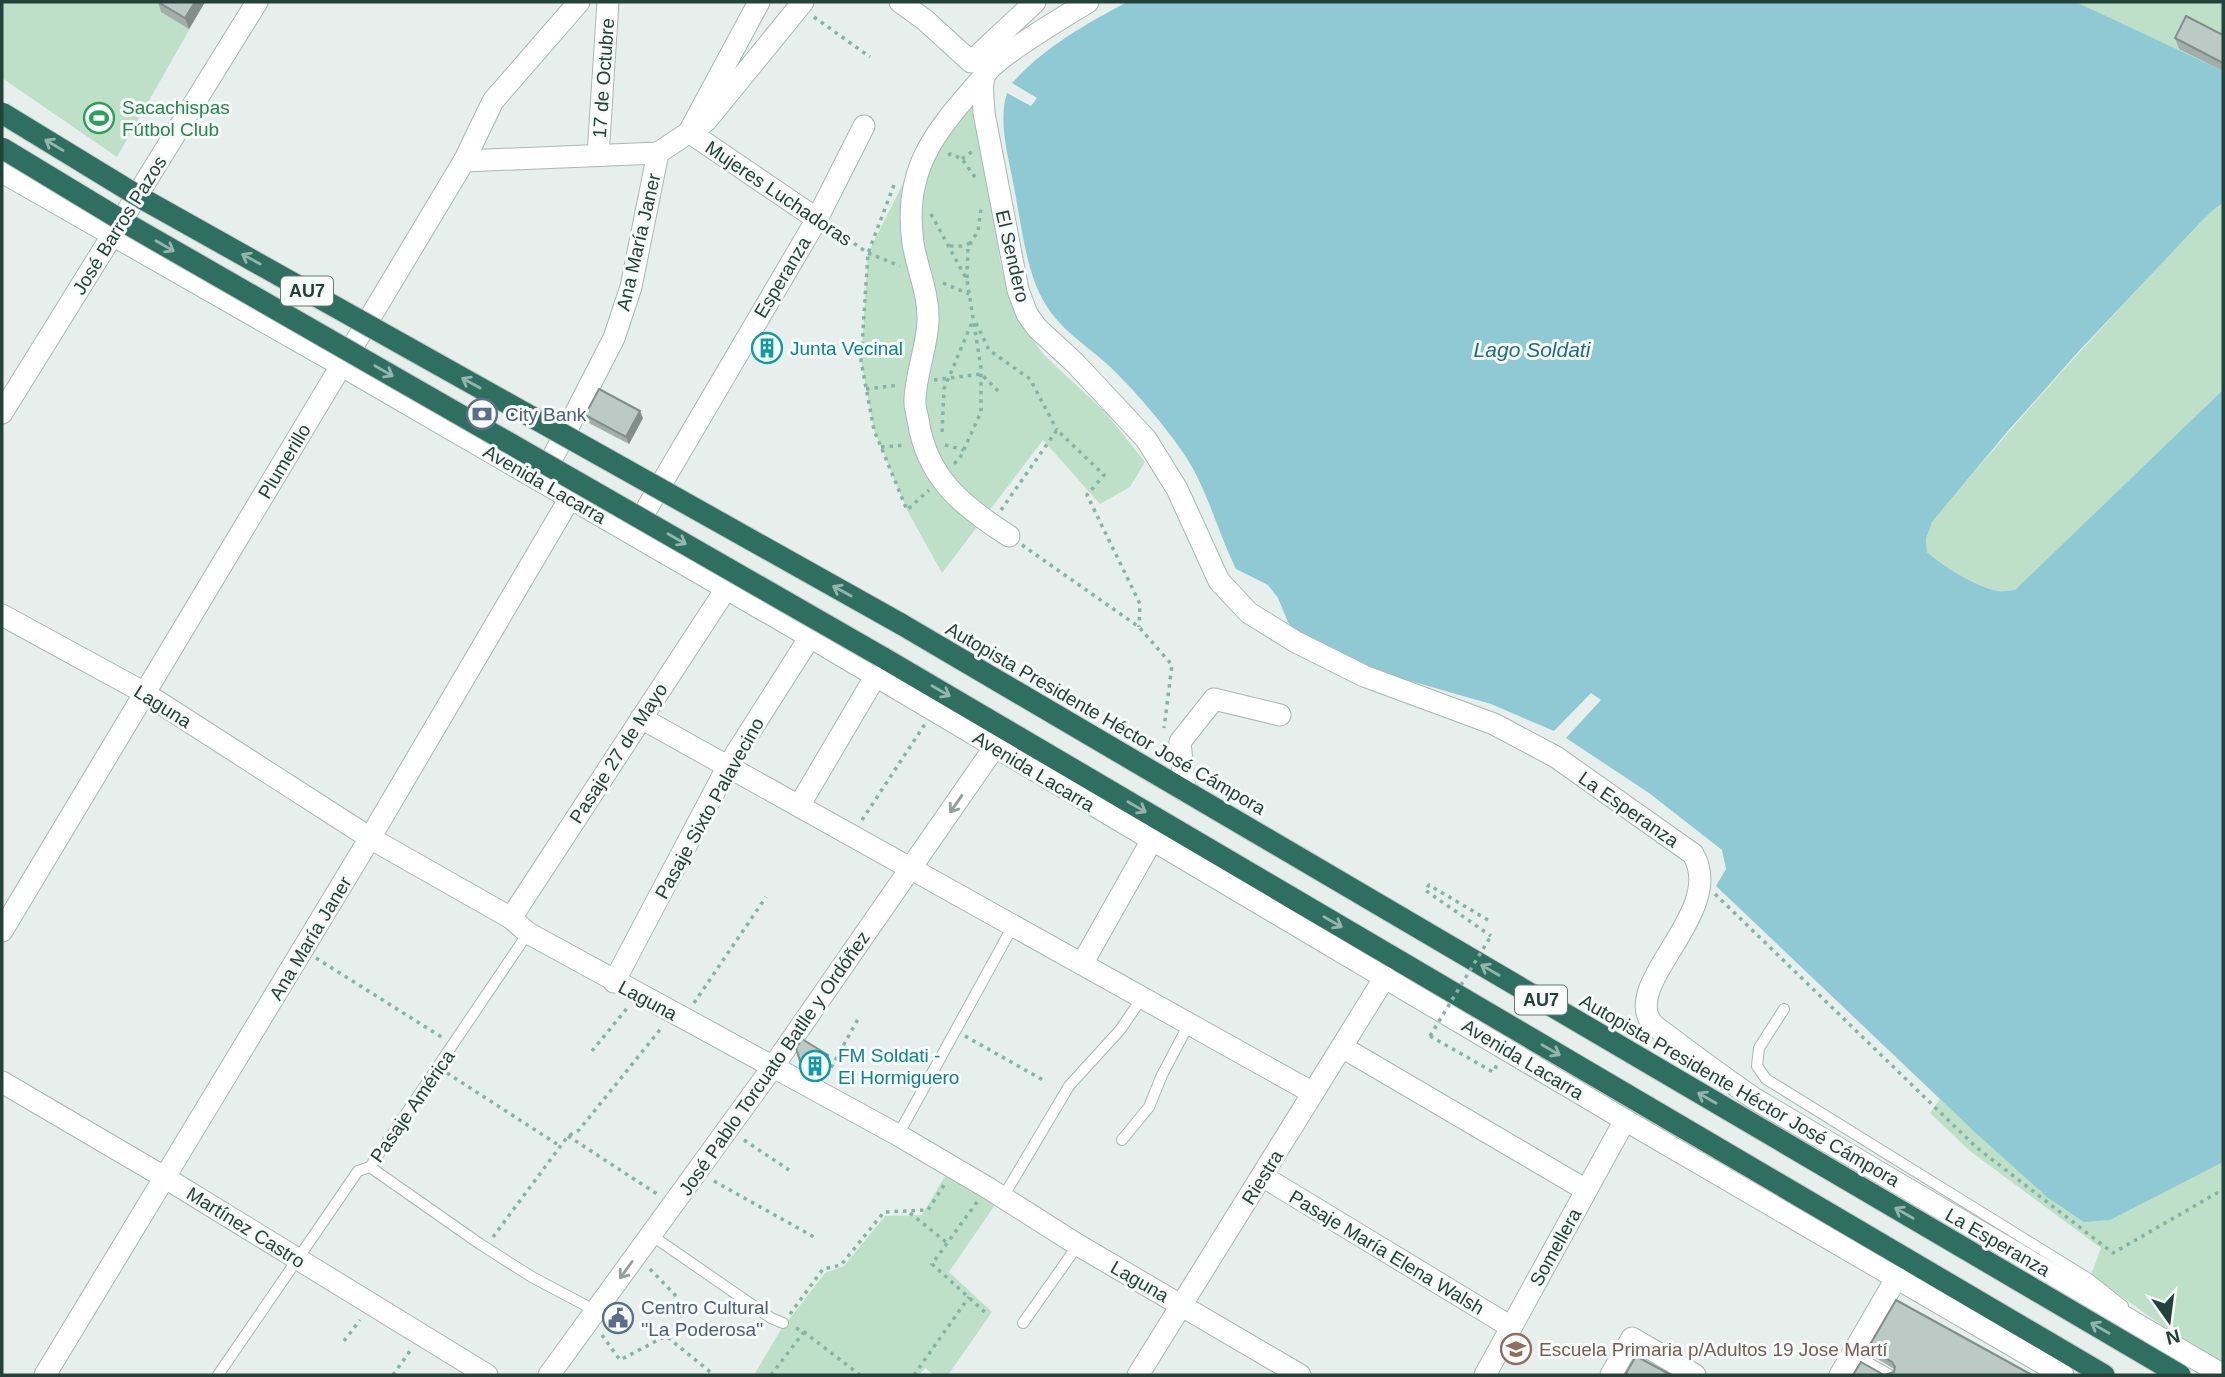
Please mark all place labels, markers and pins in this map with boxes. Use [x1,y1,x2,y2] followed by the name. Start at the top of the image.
[122,97,230,140] place label: Sacachispas Fútbol Club
[82,101,116,135] sports icon: Sacachispas Fútbol Club
[750,331,784,365] building icon: Junta Vecinal
[790,338,903,359] place label: Junta Vecinal
[465,397,499,431] bank icon: City Bank
[505,404,587,425] place label: City Bank
[838,1045,959,1088] place label: FM Soldati - El Hormiguero
[798,1049,832,1083] building icon: FM Soldati - El Hormiguero
[641,1297,769,1340] place label: Centro Cultural ''La Poderosa''
[601,1301,635,1335] public building icon: Centro Cultural ''La Poderosa''
[1499,1332,1533,1366] school or university icon: Escuela Primaria p/Adultos 19 Jose Martí
[1539,1339,1888,1360] place label: Escuela Primaria p/Adultos 19 Jose Martí

